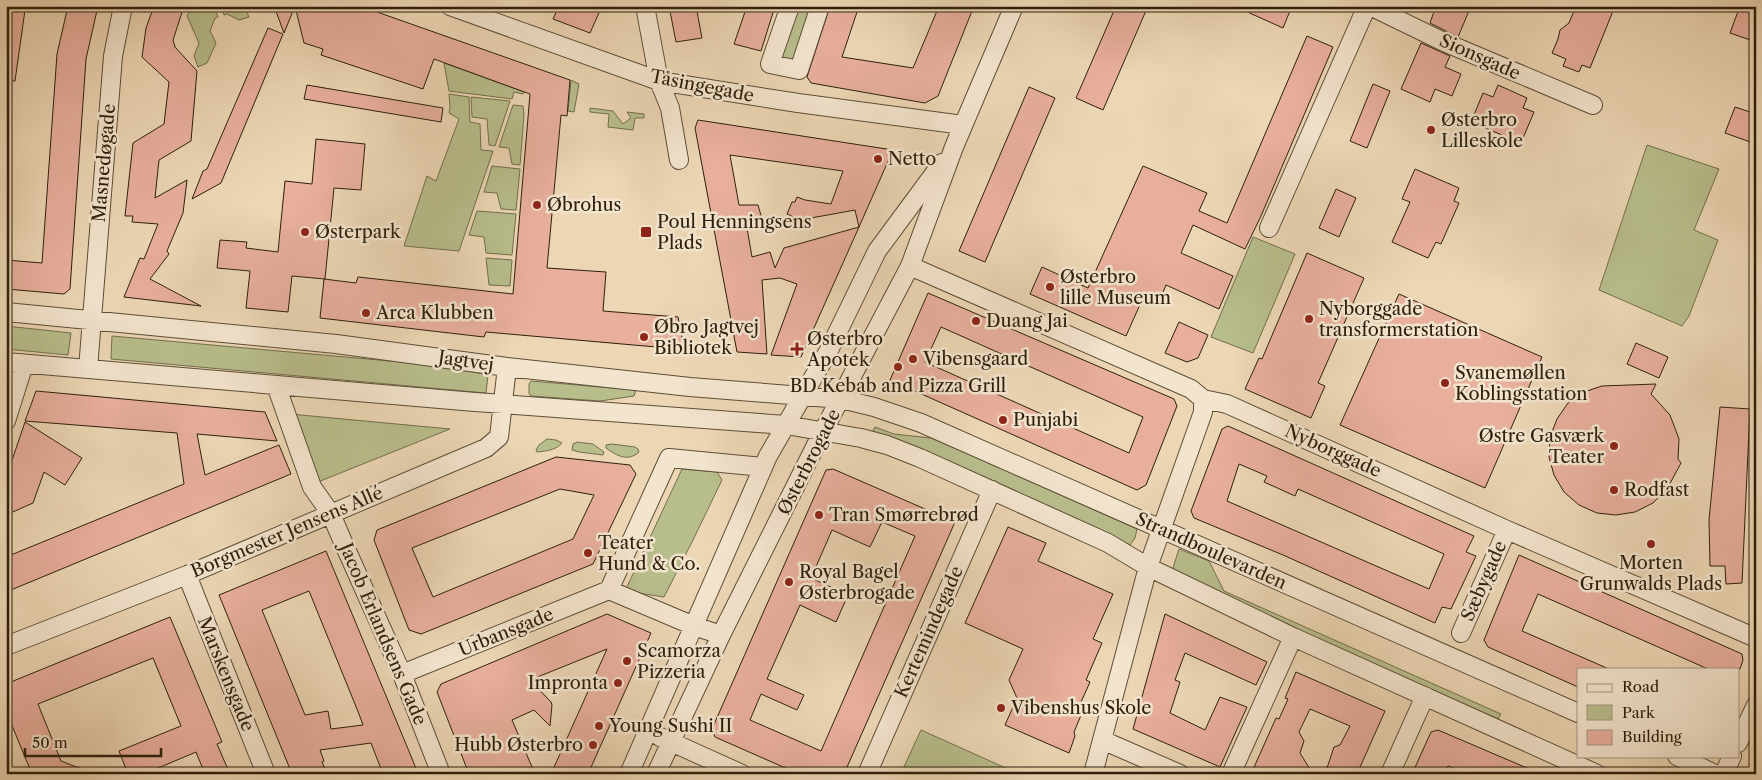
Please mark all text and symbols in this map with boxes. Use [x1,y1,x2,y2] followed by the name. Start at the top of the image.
[1436,29,1524,85] street label: Sionsgade
[648,65,756,107] street label: Tåsingegade
[88,103,120,223] street label: Masnedøgade
[1441,109,1523,152] place label: Østerbro Lilleskole
[1425,124,1437,136] marker: Østerbro Lilleskole
[888,148,936,170] place label: Netto
[872,153,884,165] marker: Netto
[547,194,621,216] place label: Øbrohus
[531,199,543,211] marker: Øbrohus
[657,211,812,254] place label: Poul Henningsens Plads
[315,221,402,243] place label: Østerpark
[639,225,653,239] marker: Poul Henningsens Plads
[299,226,311,238] marker: Østerpark
[1060,266,1171,309] place label: Østerbro lille Museum
[1044,281,1056,293] marker: Østerbro lille Museum
[1319,298,1478,341] place label: Nyborggade transformerstation
[375,302,494,324] place label: Arca Klubben
[360,307,372,319] marker: Arca Klubben
[986,310,1068,332] place label: Duang Jai
[1303,313,1315,325] marker: Nyborggade transformerstation
[970,315,982,327] marker: Duang Jai
[654,316,759,359] place label: Øbro Jagtvej Bibliotek
[806,328,883,371] place label: Østerbro Apotek
[638,331,650,343] marker: Øbro Jagtvej Bibliotek
[791,343,803,355] marker: Østerbro Apotek
[434,346,495,376] street label: Jagtvej
[922,348,1028,370] place label: Vibensgaard
[907,353,919,365] marker: Vibensgaard
[892,361,904,373] marker: BD Kebab and Pizza Grill
[1455,362,1587,405] place label: Svanemøllen Koblingsstation
[790,375,1006,397] place label: BD Kebab and Pizza Grill
[1439,377,1451,389] marker: Svanemøllen Koblingsstation
[773,405,845,519] street label: Østerbrogade
[1013,409,1079,431] place label: Punjabi
[997,414,1009,426] marker: Punjabi
[1281,420,1385,482] street label: Nyborggade
[1479,425,1606,468] place label: Østre Gasværk Teater
[1608,440,1620,452] marker: Østre Gasværk Teater
[1624,479,1690,501] place label: Rodfast
[188,482,386,582] street label: Borgmester Jensens Allé
[1608,484,1620,496] marker: Rodfast
[829,504,979,526] place label: Tran Smørrebrød
[1132,508,1290,594] street label: Strandboulevarden
[813,509,825,521] marker: Tran Smørrebrød
[598,532,700,575] place label: Teater Hund & Co.
[333,537,431,728] street label: Jacob Erlandsens Gade
[1457,537,1511,625] street label: Sæbygade
[1645,538,1657,550] marker: Morten Grunwalds Plads
[582,547,594,559] marker: Teater Hund & Co.
[1580,552,1722,595] place label: Morten Grunwalds Plads
[799,561,915,604] place label: Royal Bagel Østerbrogade
[890,563,968,701] street label: Kertemindegade
[783,576,795,588] marker: Royal Bagel Østerbrogade
[455,603,557,661] street label: Urbansgade
[193,613,259,735] street label: Marskensgade
[637,640,721,683] place label: Scamorza Pizzeria
[621,655,633,667] marker: Scamorza Pizzeria
[1577,668,1740,758] legend
[528,672,608,694] place label: Impronta
[612,677,624,689] marker: Impronta
[1622,677,1659,696] text: Road
[1010,697,1151,719] place label: Vibenshus Skole
[995,702,1007,714] marker: Vibenshus Skole
[1622,703,1656,722] text: Park
[608,715,732,737] place label: Young Sushi II
[593,720,605,732] marker: Young Sushi II
[25,725,161,757] scale bar
[1622,727,1682,746] text: Building
[32,733,68,752] text: 50 m
[454,734,583,756] place label: Hubb Østerbro
[587,739,599,751] marker: Hubb Østerbro

